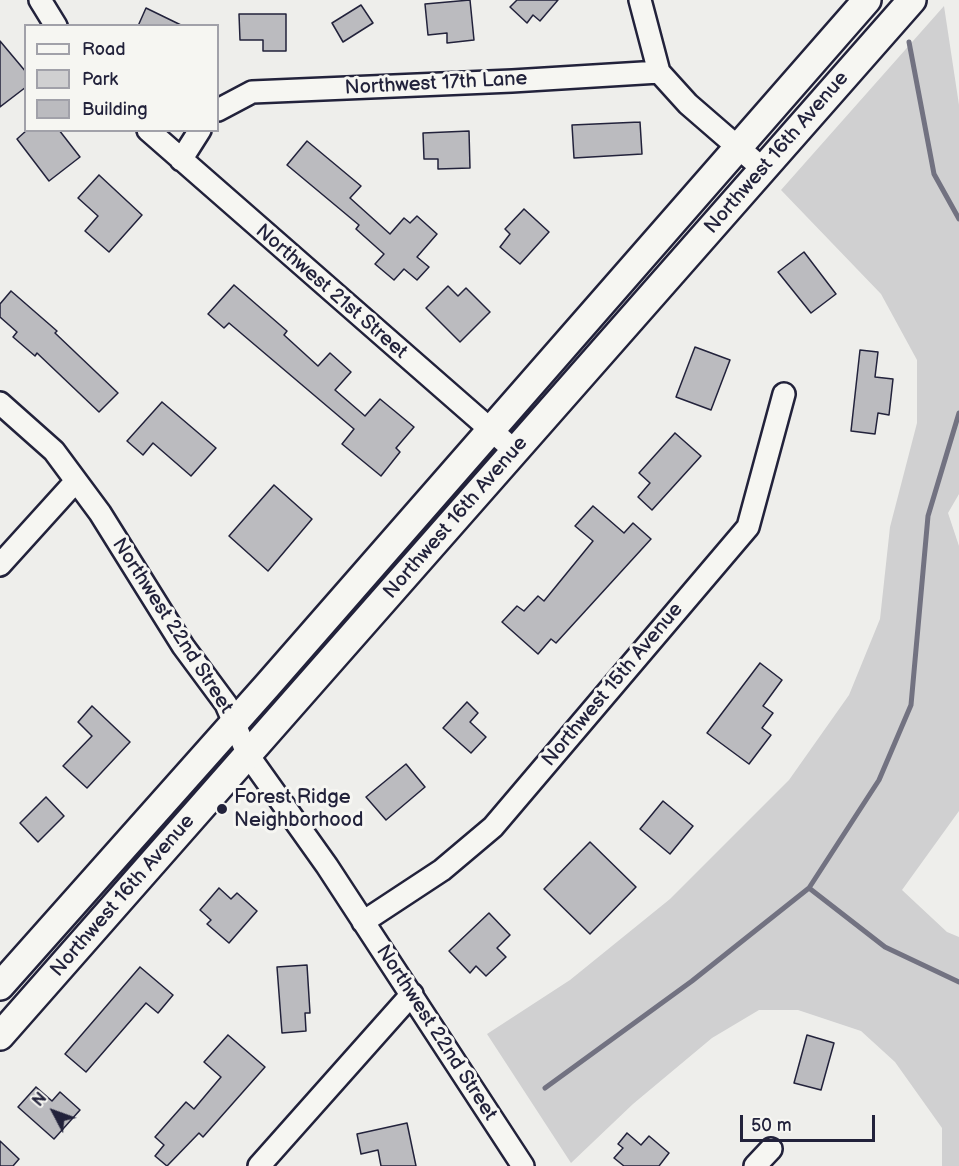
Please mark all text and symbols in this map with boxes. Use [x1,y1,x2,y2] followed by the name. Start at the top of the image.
[24,24,219,132] legend
[82,39,126,60] text: Road
[344,67,528,101] street label: Northwest 17th Lane
[700,67,854,239] street label: Northwest 16th Avenue
[82,69,118,90] text: Park
[82,99,148,120] text: Building
[250,220,412,364] street label: Northwest 21st Street
[379,432,533,604] street label: Northwest 16th Avenue
[106,534,238,718] street label: Northwest 22nd Street
[537,598,689,772] street label: Northwest 15th Avenue
[234,786,363,833] place label: Forest Ridge Neighborhood
[215,802,229,816] marker: Forest Ridge Neighborhood
[46,810,200,982] street label: Northwest 16th Avenue
[370,941,502,1125] street label: Northwest 22nd Street
[24,1082,84,1142] north arrow
[29,1089,51,1111] text: N
[743,1103,878,1141] scale bar
[751,1115,792,1136] text: 50 m

